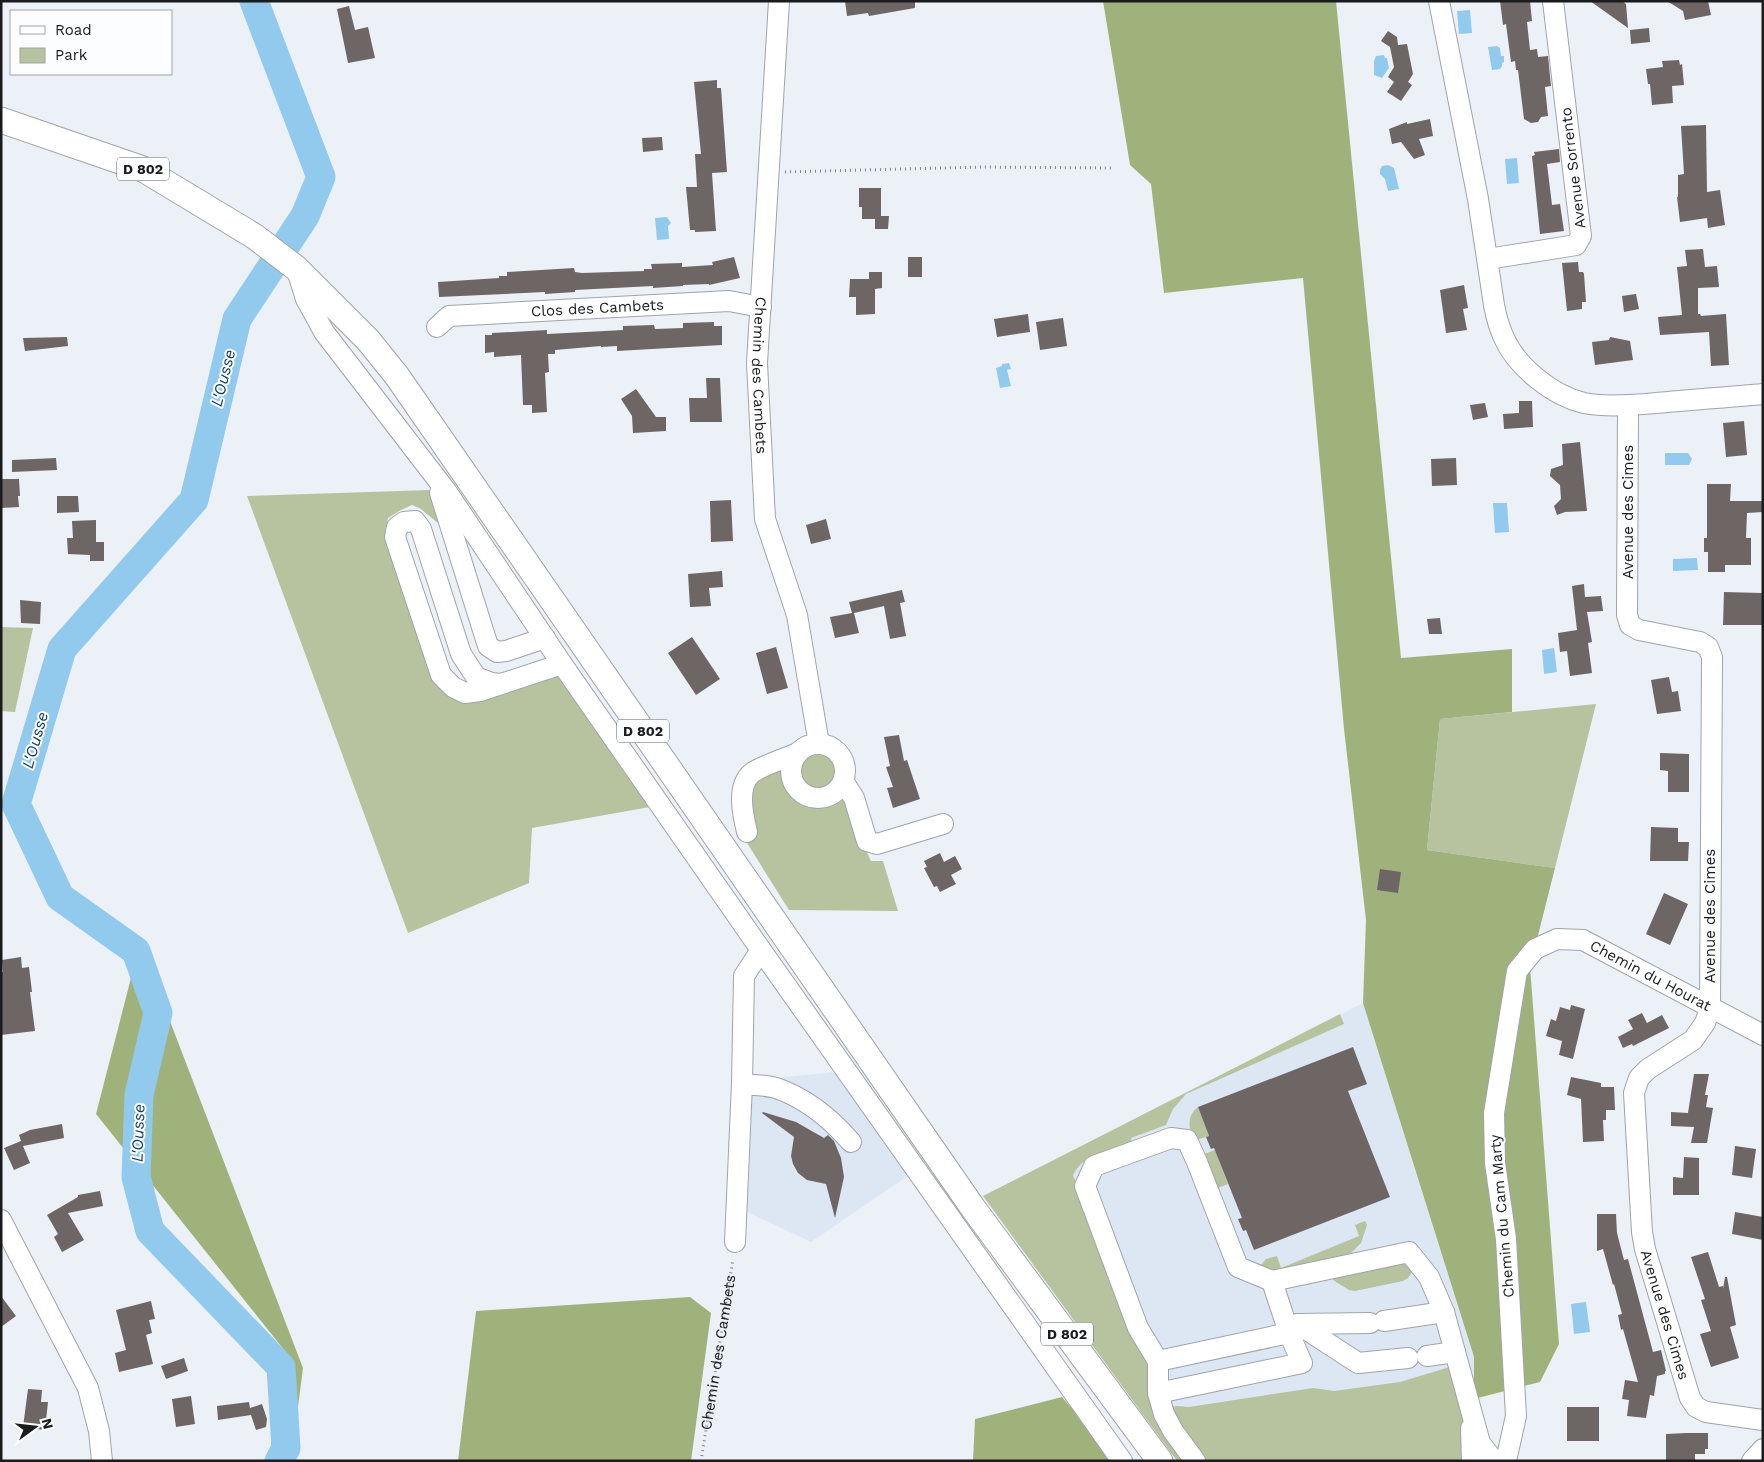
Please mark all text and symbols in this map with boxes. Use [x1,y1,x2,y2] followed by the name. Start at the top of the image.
[10,10,172,75] legend
[55,21,92,39] text: Road
[55,46,88,64] text: Park
[1557,106,1589,230] street label: Avenue Sorrento
[117,157,169,180] road number: D 802
[531,295,665,321] street label: Clos des Cambets
[748,296,771,454] street label: Chemin des Cambets
[207,348,239,408] water label: L'Ousse
[1619,445,1637,579] street label: Avenue des Cimes
[18,710,52,770] water label: L'Ousse
[617,719,669,742] road number: D 802
[1701,849,1719,983] street label: Avenue des Cimes
[1587,936,1715,1015] street label: Chemin du Hourat
[127,1104,149,1162] water label: L'Ousse
[1486,1133,1518,1298] street label: Chemin du Cam Marty
[1637,1248,1693,1382] street label: Avenue des Cimes
[697,1273,739,1431] street label: Chemin des Cambets
[1041,1322,1093,1346] road number: D 802
[10,1402,60,1452] north arrow
[38,1417,57,1431] text: N

